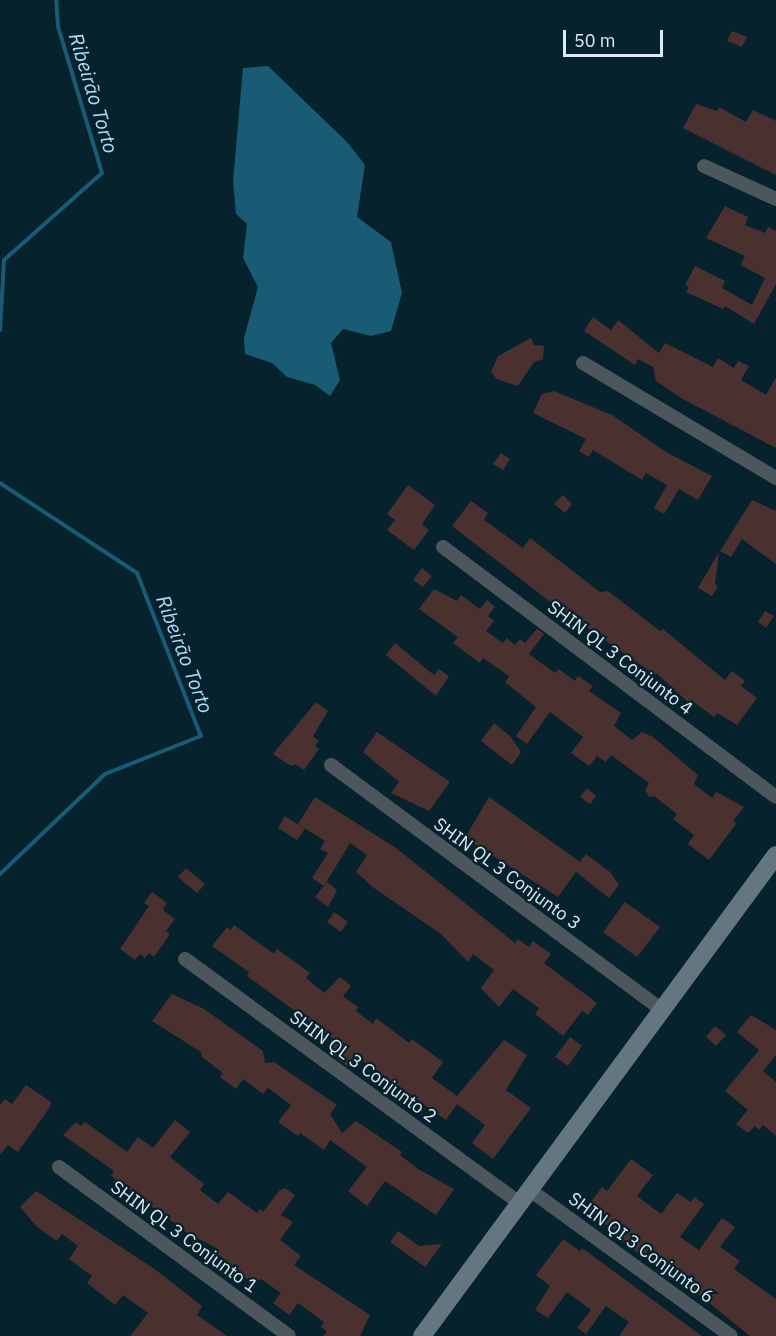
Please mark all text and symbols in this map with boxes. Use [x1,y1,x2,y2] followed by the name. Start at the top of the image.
[566,18,666,56] scale bar
[574,29,616,52] text: 50 m
[64,30,124,156] water label: Ribeirão Torto
[151,592,219,716] water label: Ribeirão Torto
[543,596,697,720] street label: SHIN QL 3 Conjunto 4
[429,813,585,935] street label: SHIN QL 3 Conjunto 3
[285,1006,441,1128] street label: SHIN QL 3 Conjunto 2
[106,1176,262,1298] street label: SHIN QL 3 Conjunto 1
[564,1188,718,1308] street label: SHIN QI 3 Conjunto 6

